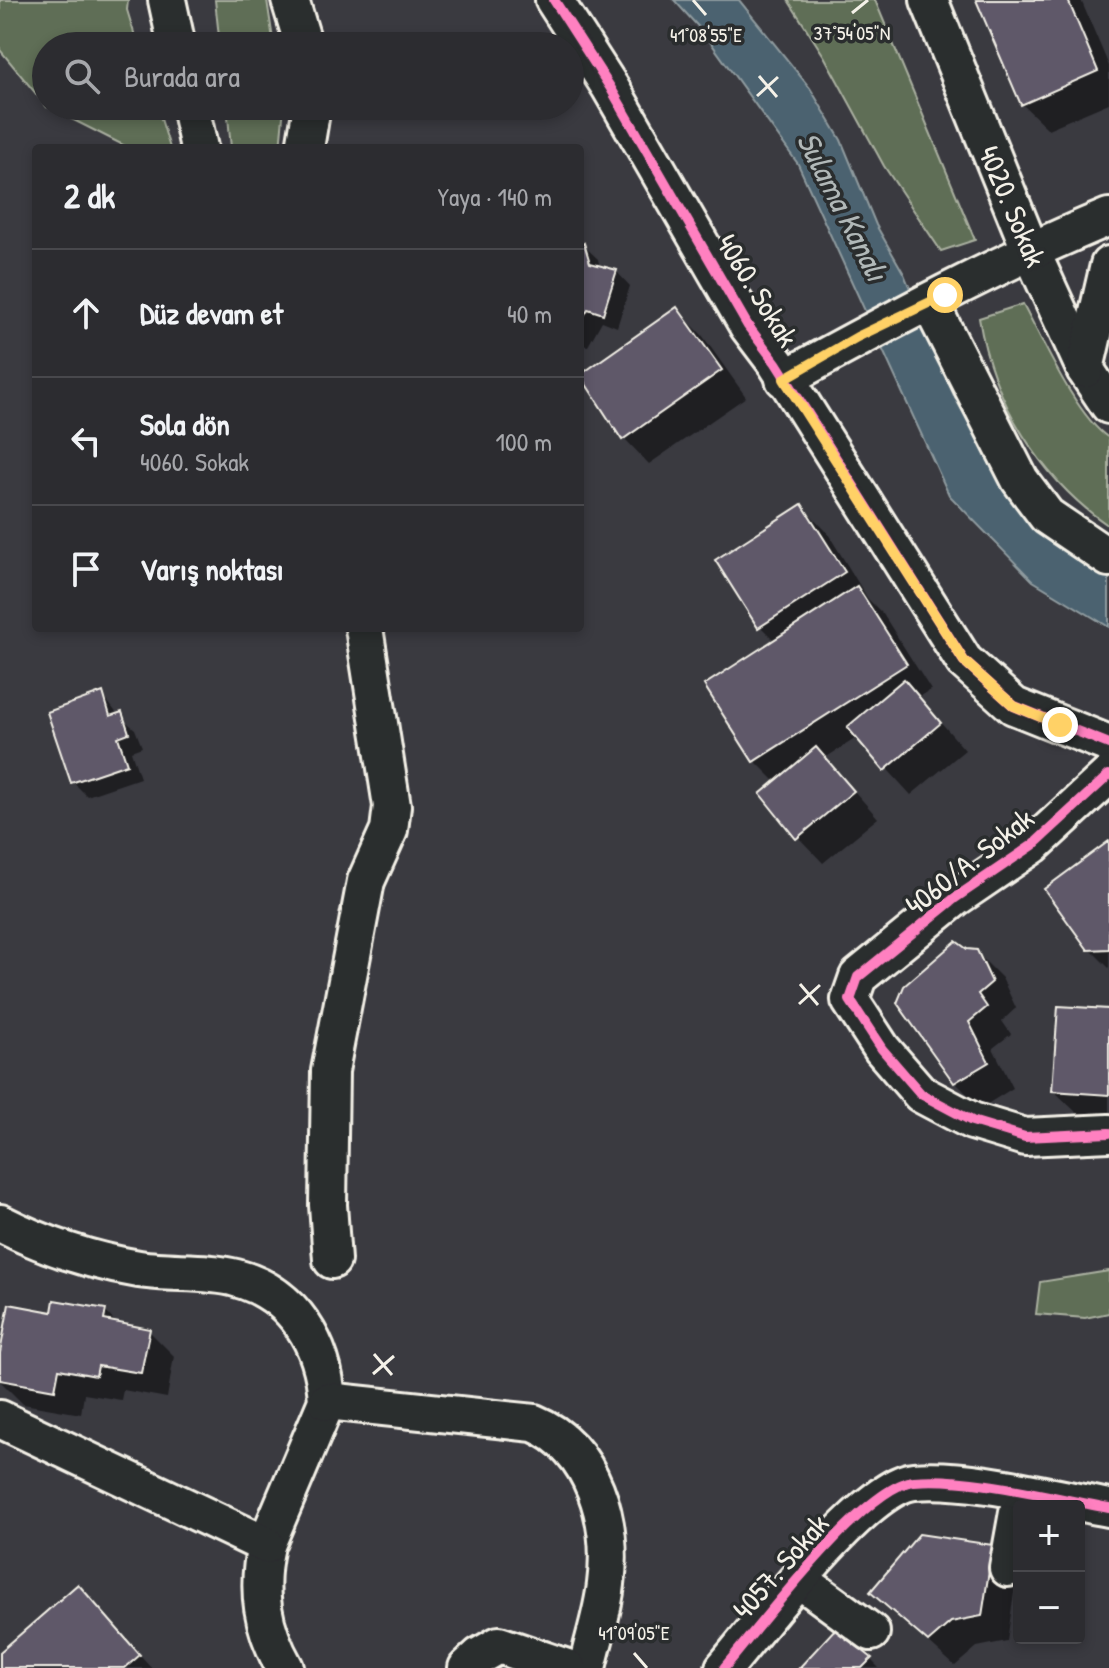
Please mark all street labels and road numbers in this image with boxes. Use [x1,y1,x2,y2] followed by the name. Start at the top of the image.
[970,139,1056,273] street label: 4020. Sokak
[708,226,808,354] street label: 4060. Sokak
[896,798,1042,924] street label: 4060/A. Sokak
[723,1505,837,1627] street label: 4057. Sokak

